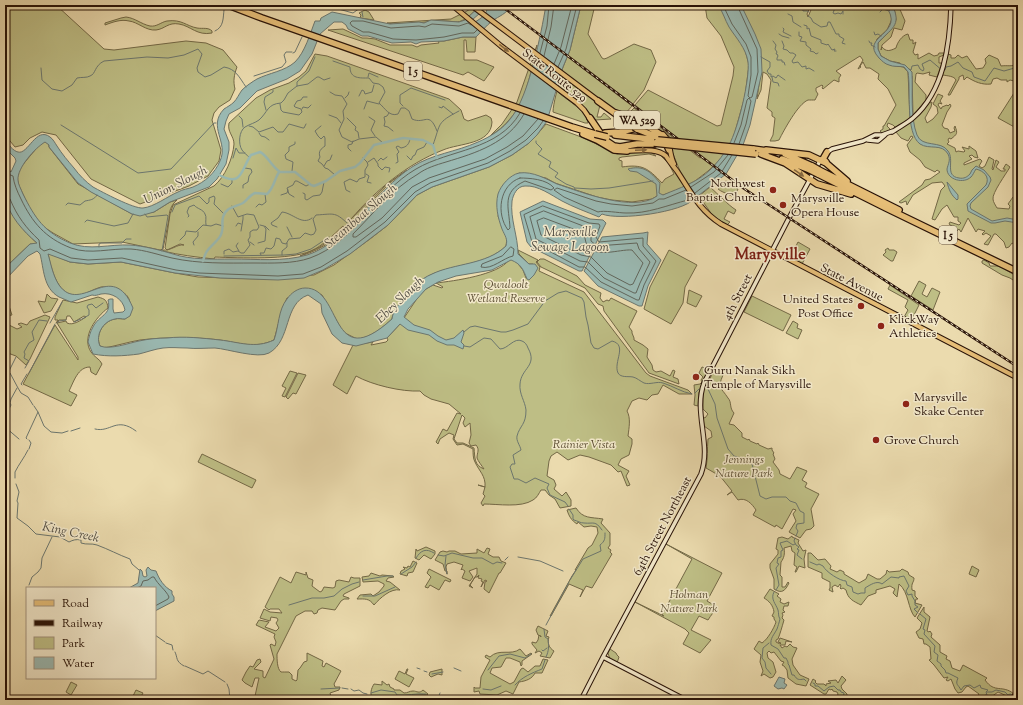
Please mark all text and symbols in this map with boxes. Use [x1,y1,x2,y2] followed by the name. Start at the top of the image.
[498,44,509,52] one-way arrow
[518,45,591,107] street label: State Route 529
[404,62,422,80] road number: I 5
[614,111,660,129] road number: WA 529
[635,147,648,153] one-way arrow
[141,162,212,210] water label: Union Slough
[793,169,804,177] one-way arrow
[686,175,765,207] place label: Northwest Baptist Church
[321,179,402,253] water label: Steamboat Slough
[768,185,778,195] marker: Northwest Baptist Church
[791,190,860,222] place label: Marysville Opera House
[778,200,788,210] marker: Marysville Opera House
[531,224,609,257] water label: Marysville Sewage Lagoon
[939,226,957,244] road number: I 5
[734,244,806,267] district label: Marysville
[817,259,887,307] street label: State Avenue
[718,271,757,324] street label: 4th Street
[372,272,429,328] water label: Ebey Slough
[467,276,545,308] park label: Qwuloolt Wetland Reserve
[783,291,853,323] place label: United States Post Office
[856,301,866,311] marker: United States Post Office
[889,311,939,343] place label: KlickWay Athletics
[876,321,886,331] marker: KlickWay Athletics
[704,362,812,394] place label: Guru Nanak Sikh Temple of Marysville
[691,372,701,382] marker: Guru Nanak Sikh Temple of Marysville
[914,389,984,421] place label: Marysville Skake Center
[901,399,911,409] marker: Marysville Skake Center
[884,432,959,450] place label: Grove Church
[871,435,881,445] marker: Grove Church
[553,436,615,454] park label: Rainier Vista
[715,451,773,483] park label: Jennings Nature Park
[629,474,697,579] street label: 64th Street Northeast
[40,518,101,548] water label: King Creek
[660,586,718,618] park label: Holman Nature Park
[26,587,156,679] legend
[62,595,89,613] text: Road
[62,615,103,633] text: Railway
[62,635,85,653] text: Park
[62,655,95,673] text: Water

